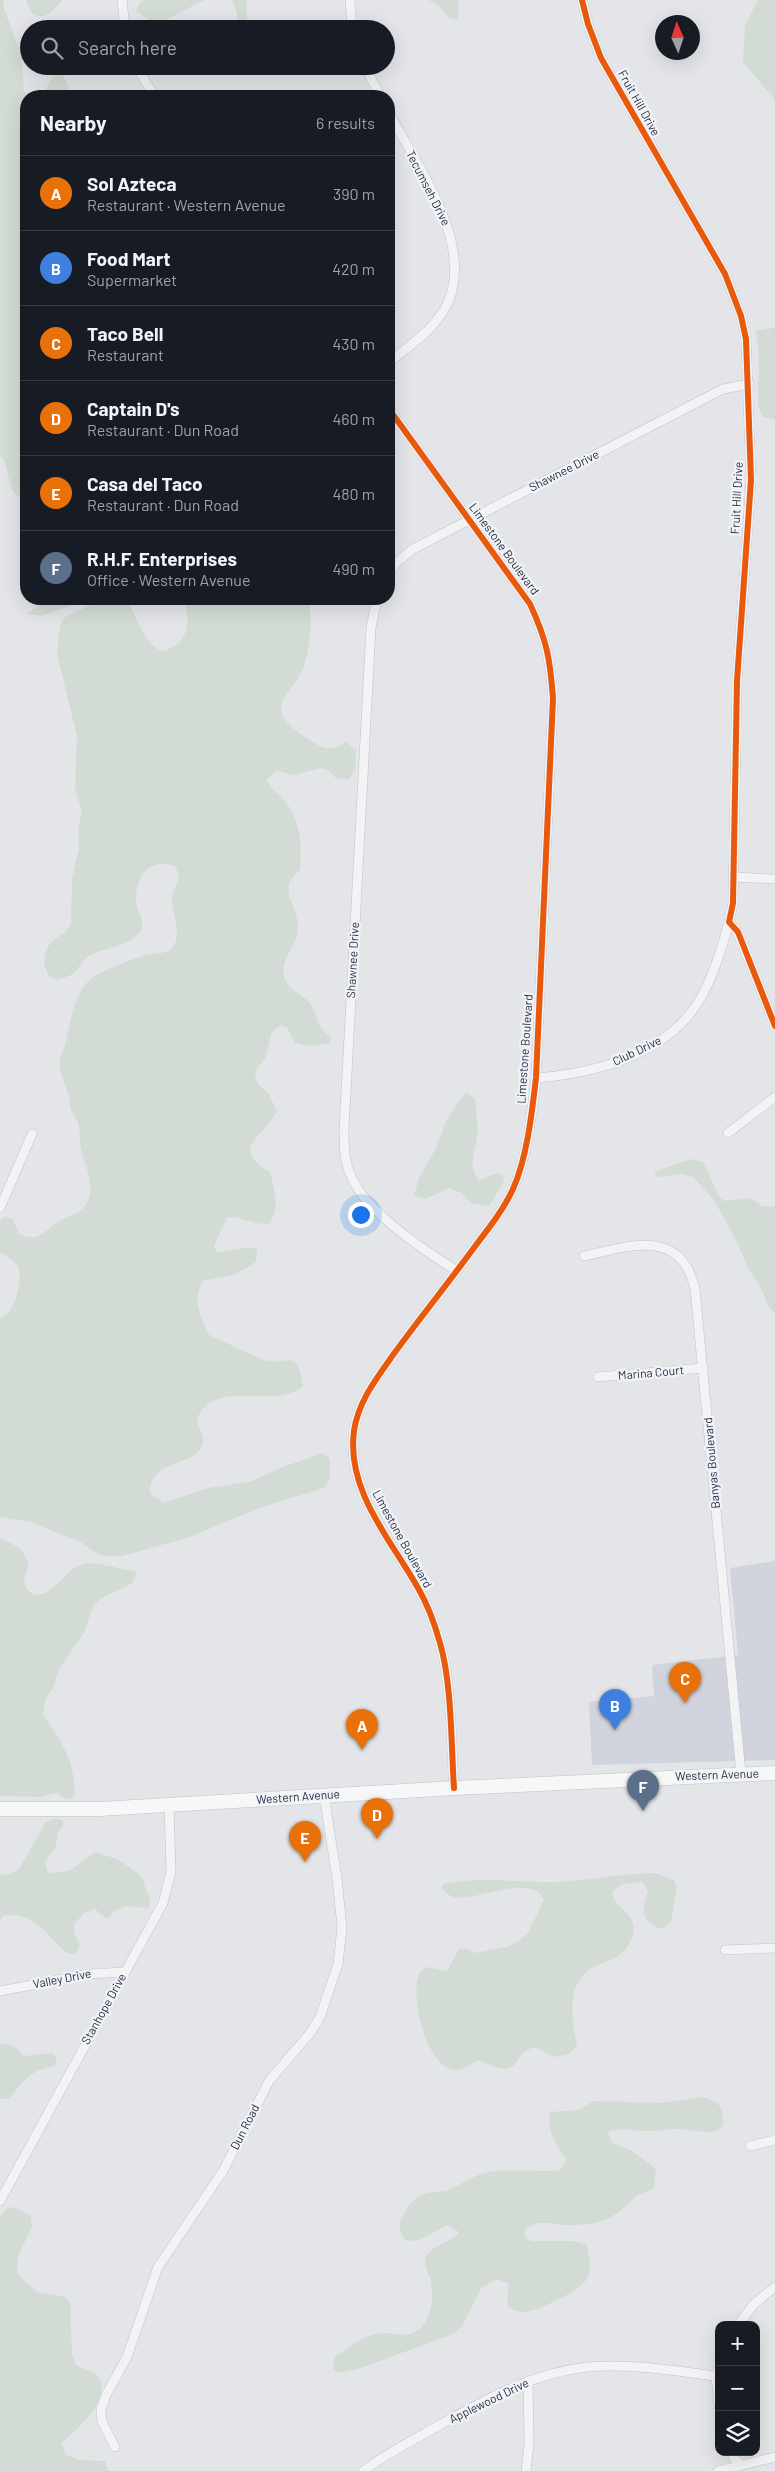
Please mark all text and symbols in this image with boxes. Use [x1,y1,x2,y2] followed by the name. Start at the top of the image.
[655,15,700,60] north arrow
[20,20,395,75] search box
[38,34,66,62] icon: search
[78,36,177,59] text: Search here
[616,67,664,138] street label: Fruit Hill Drive
[40,110,106,135] text: Nearby
[316,113,375,132] text: 6 results
[404,147,454,228] street label: Tecumseh Drive
[87,172,177,195] text: Sol Azteca
[51,184,61,203] text: A
[333,184,375,203] text: 390 m
[87,195,286,214] text: Restaurant · Western Avenue
[87,247,171,270] text: Food Mart
[51,259,61,278] text: B
[332,259,375,278] text: 420 m
[87,270,177,289] text: Supermarket
[87,322,163,345] text: Taco Bell
[51,334,61,353] text: C
[332,334,375,353] text: 430 m
[87,345,164,364] text: Restaurant
[87,397,180,420] text: Captain D's
[51,409,61,428] text: D
[332,409,375,428] text: 460 m
[87,420,239,439] text: Restaurant · Dun Road
[526,447,601,494] street label: Shawnee Drive
[727,461,745,535] street label: Fruit Hill Drive
[87,472,203,495] text: Casa del Taco
[51,484,61,503] text: E
[332,484,375,503] text: 480 m
[87,495,239,514] text: Restaurant · Dun Road
[467,500,543,597] street label: Limestone Boulevard
[87,547,237,570] text: R.H.F. Enterprises
[52,559,60,578] text: F
[332,559,375,578] text: 490 m
[87,570,250,589] text: Office · Western Avenue
[343,921,361,999] street label: Shawnee Drive
[513,994,535,1104] street label: Limestone Boulevard
[610,1032,663,1068] street label: Club Drive
[348,1202,374,1228] your location
[617,1362,685,1382] street label: Marina Court
[700,1417,722,1509] street label: Banyas Boulevard
[370,1487,436,1590] street label: Limestone Boulevard
[669,1662,701,1703] pin: C
[599,1689,631,1730] pin: B
[346,1709,378,1750] pin: A
[675,1766,759,1782] street label: Western Avenue
[627,1770,659,1811] pin: F
[256,1786,340,1806] street label: Western Avenue
[361,1798,393,1839] pin: D
[289,1821,321,1862] pin: E
[31,1966,92,1991] street label: Valley Drive
[78,1971,128,2046] street label: Stanhope Drive
[227,2101,261,2152] street label: Dun Road
[715,2321,760,2456] map controls
[715,2321,760,2366] button: +
[715,2366,760,2411] button: −
[447,2375,531,2425] street label: Applewood Drive
[715,2411,760,2456] button: layers

